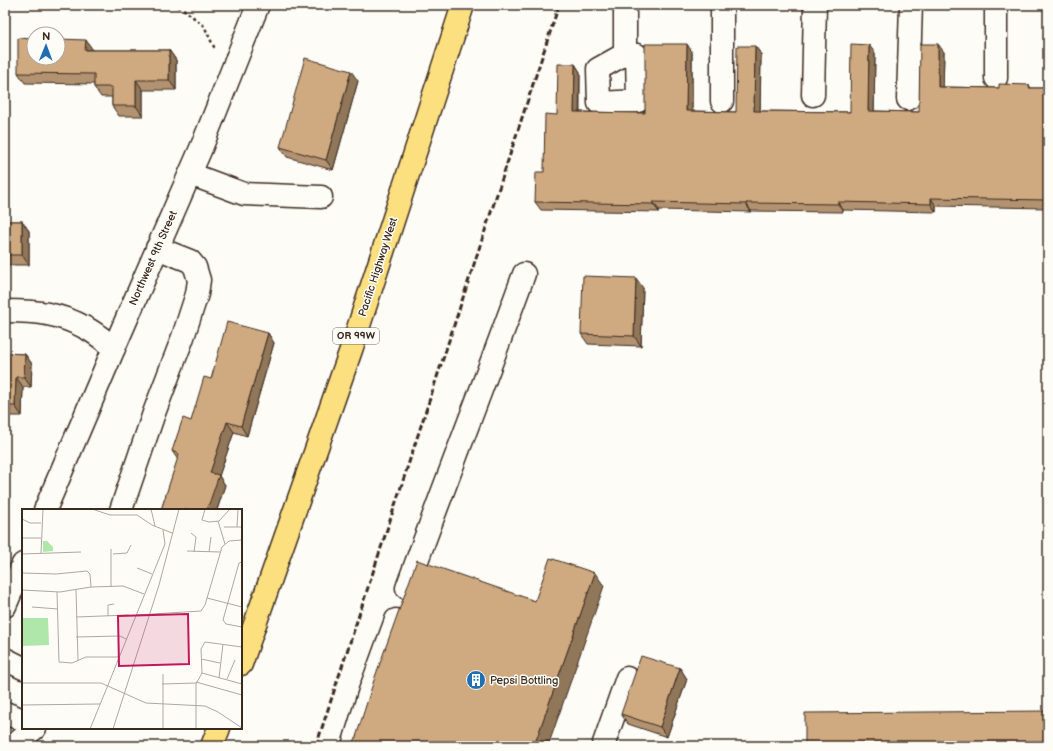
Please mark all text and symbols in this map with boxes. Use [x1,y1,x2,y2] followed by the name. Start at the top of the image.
[26,26,66,66] north arrow
[42,30,50,43] text: N
[126,208,180,307] street label: Northwest 9th Street
[356,215,400,318] street label: Pacific Highway West
[333,328,379,344] road number: OR 99W
[22,509,242,729] inset map
[465,669,487,691] building icon: Pepsi Bottling
[490,674,558,687] place label: Pepsi Bottling

